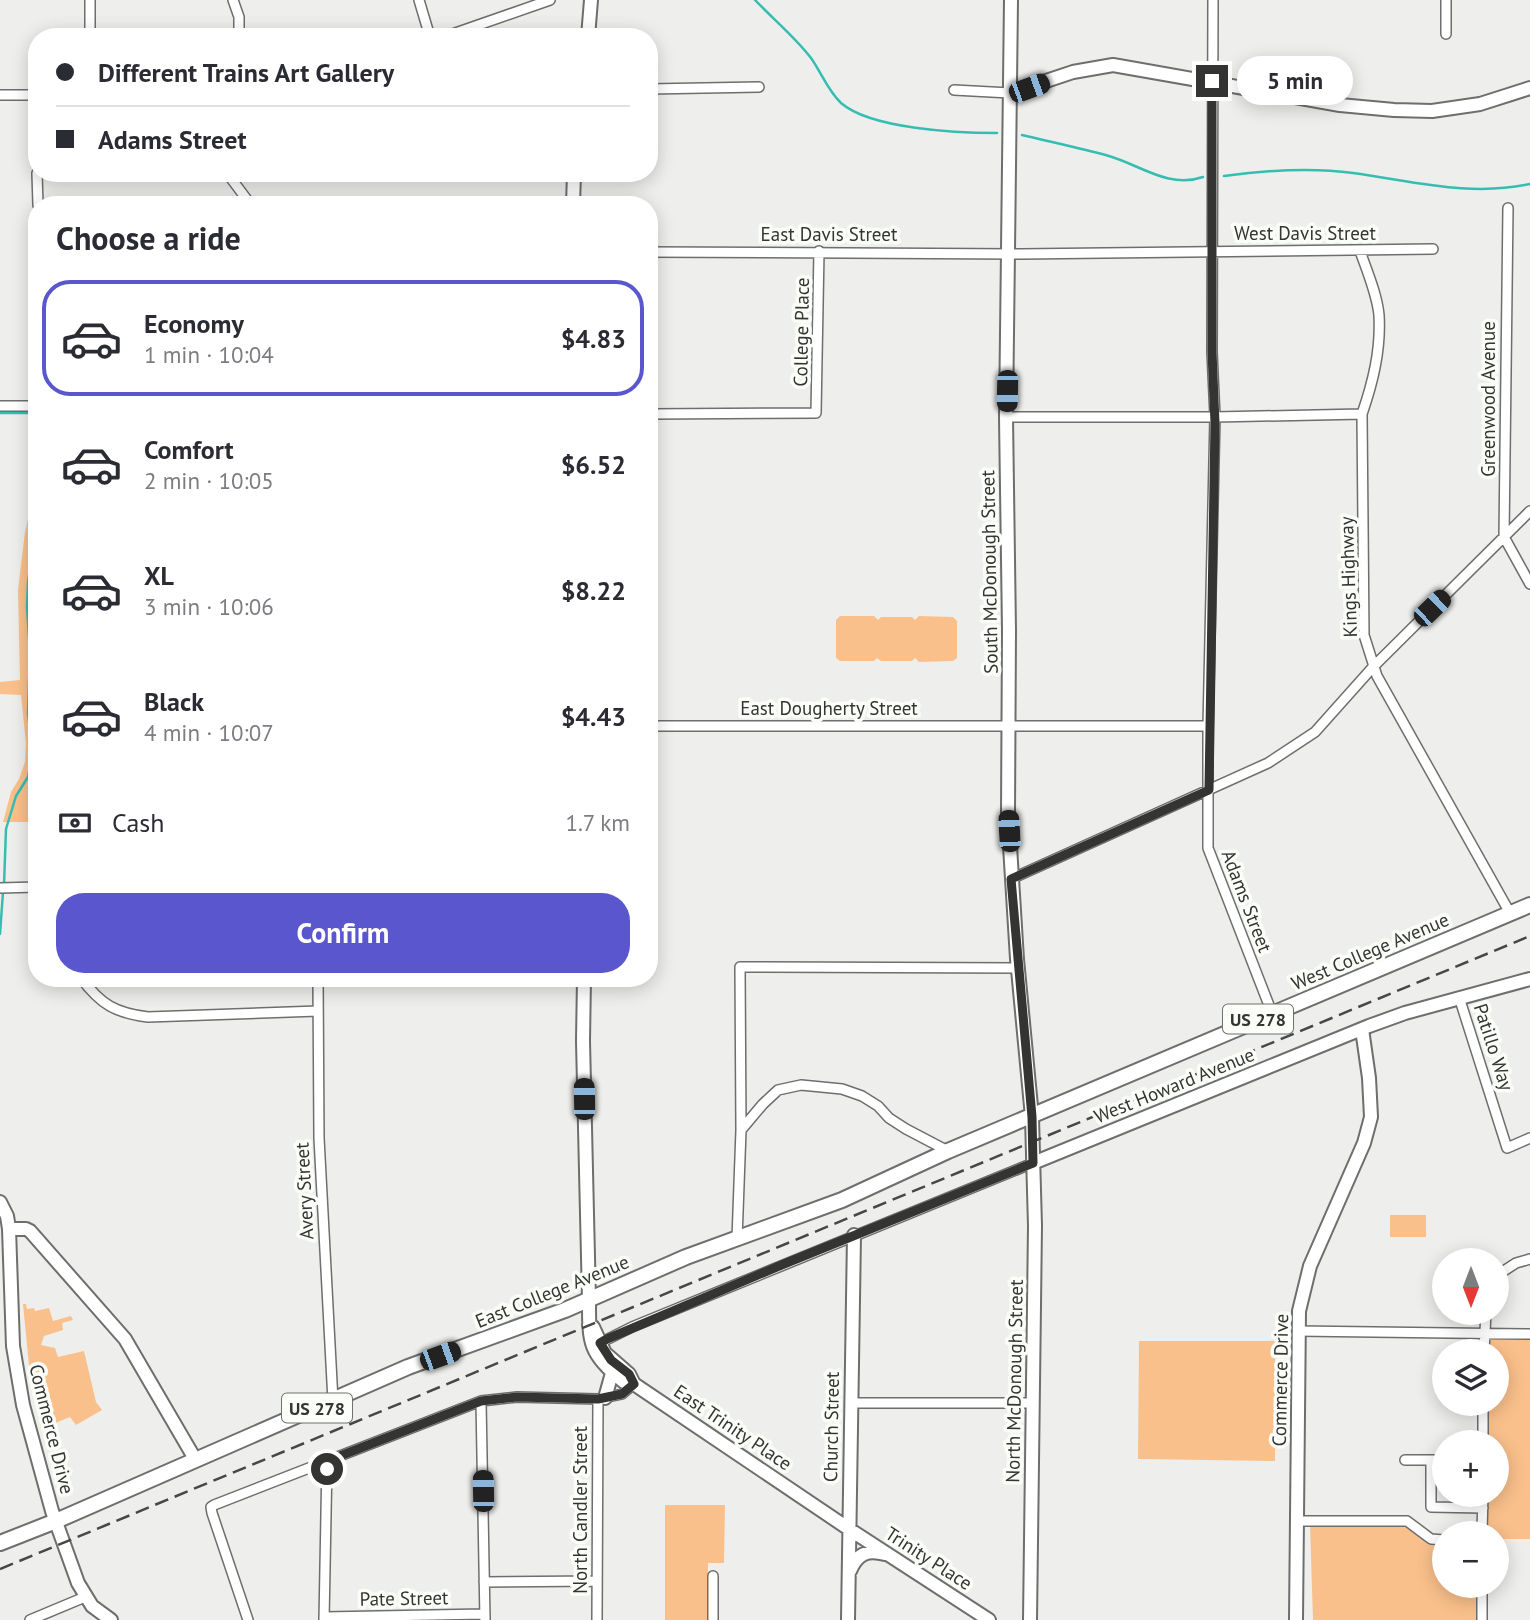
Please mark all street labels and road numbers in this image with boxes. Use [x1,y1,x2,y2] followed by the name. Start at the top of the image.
[1234,221,1376,245] street label: West Davis Street
[761,222,898,246] street label: East Davis Street
[788,277,814,387] street label: College Place
[1476,321,1500,477] street label: Greenwood Avenue
[975,469,1003,674] street label: South McDonough Street
[1334,516,1362,638] street label: Kings Highway
[740,696,918,720] street label: East Dougherty Street
[1216,846,1278,956] street label: Adams Street
[1288,907,1452,995] street label: West College Avenue
[1469,1000,1519,1094] street label: Patillo Way
[1223,1004,1293,1034] road number: US 278
[1090,1042,1258,1128] street label: West Howard Avenue
[289,1141,319,1240] street label: Avery Street
[472,1249,632,1333] street label: East College Avenue
[1000,1279,1028,1483] street label: North McDonough Street
[1267,1313,1293,1447] street label: Commerce Drive
[24,1362,80,1496] street label: Commerce Drive
[818,1371,844,1482] street label: Church Street
[669,1379,797,1475] street label: East Trinity Place
[282,1394,352,1422] road number: US 278
[568,1426,592,1594] street label: North Candler Street
[881,1521,977,1595] street label: Trinity Place
[359,1585,449,1611] street label: Pate Street

